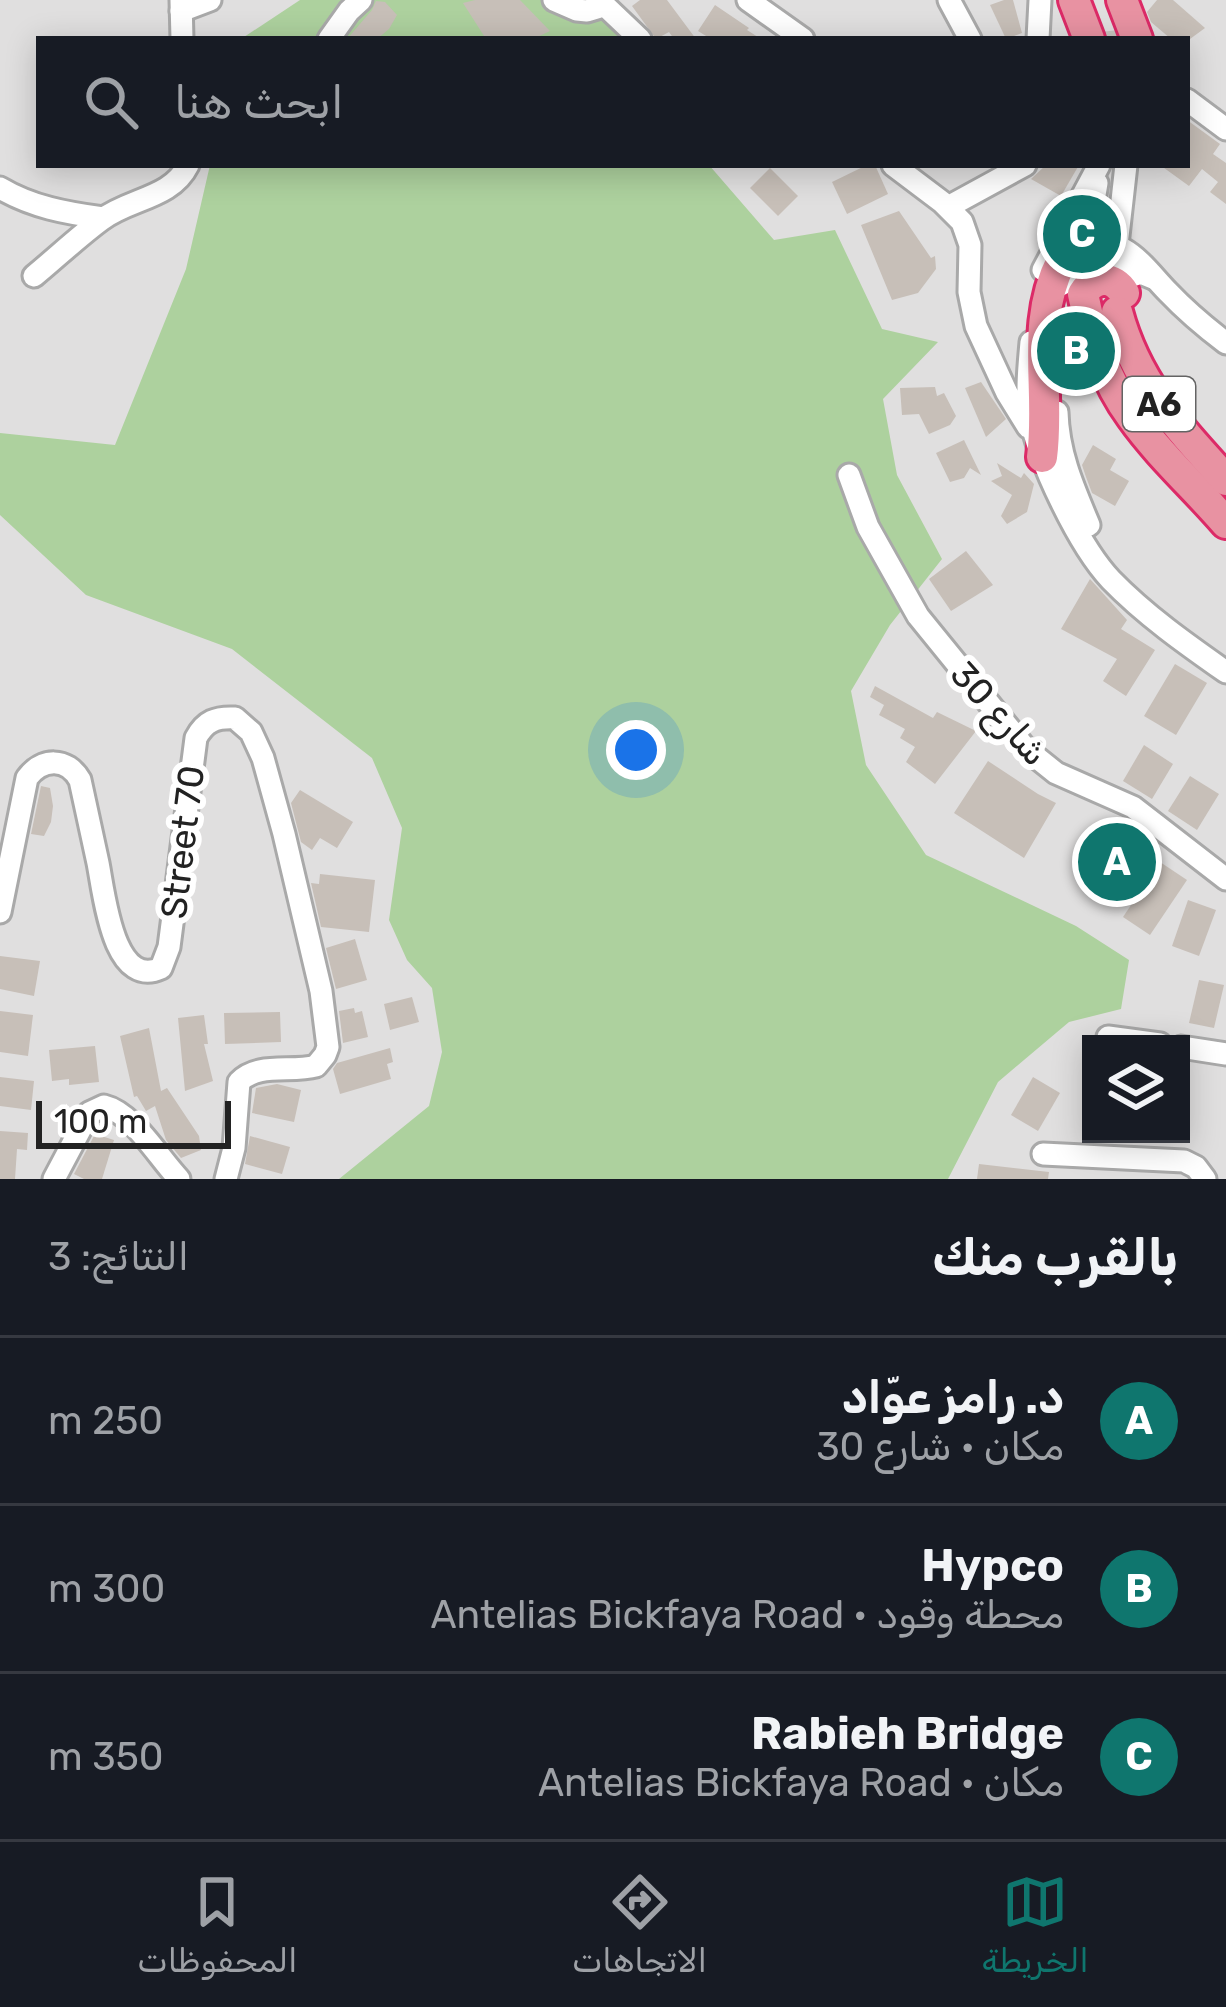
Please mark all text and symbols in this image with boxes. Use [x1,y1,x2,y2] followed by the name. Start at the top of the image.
[36,36,1190,168] search box
[78,69,144,135] icon: search
[174,76,344,129] text: ابحث هنا
[1043,189,1121,279] pin: C
[1037,306,1115,396] pin: B
[1123,377,1195,431] road number: A6
[939,652,1057,777] street label: شارع 30
[606,720,666,780] your location
[152,763,213,921] street label: Street 70
[1078,817,1156,907] pin: A
[1082,1035,1190,1143] map controls
[1082,1035,1190,1143] button: layers
[36,1095,231,1148] scale bar
[54,1102,147,1141] text: 100 m
[932,1227,1178,1288] text: بالقرب منك
[48,1234,189,1280] text: النتائج: 3
[842,1371,1064,1424] text: د. رامز عوّاد
[48,1398,163,1444] text: 250 m
[1125,1398,1153,1444] text: A
[816,1424,1064,1470] text: مكان · شارع 30
[921,1539,1064,1592] text: Hypco
[48,1566,165,1612] text: 300 m
[1125,1566,1153,1612] text: B
[430,1592,1064,1638] text: محطة وقود · Antelias Bickfaya Road
[751,1707,1064,1760] text: Rabieh Bridge
[48,1734,164,1780] text: 350 m
[1125,1734,1153,1780] text: C
[538,1760,1064,1806] text: مكان · Antelias Bickfaya Road
[137,1869,298,1980] tab: المحفوظات
[572,1869,707,1980] tab: الاتجاهات
[981,1869,1089,1980] tab: الخريطة

